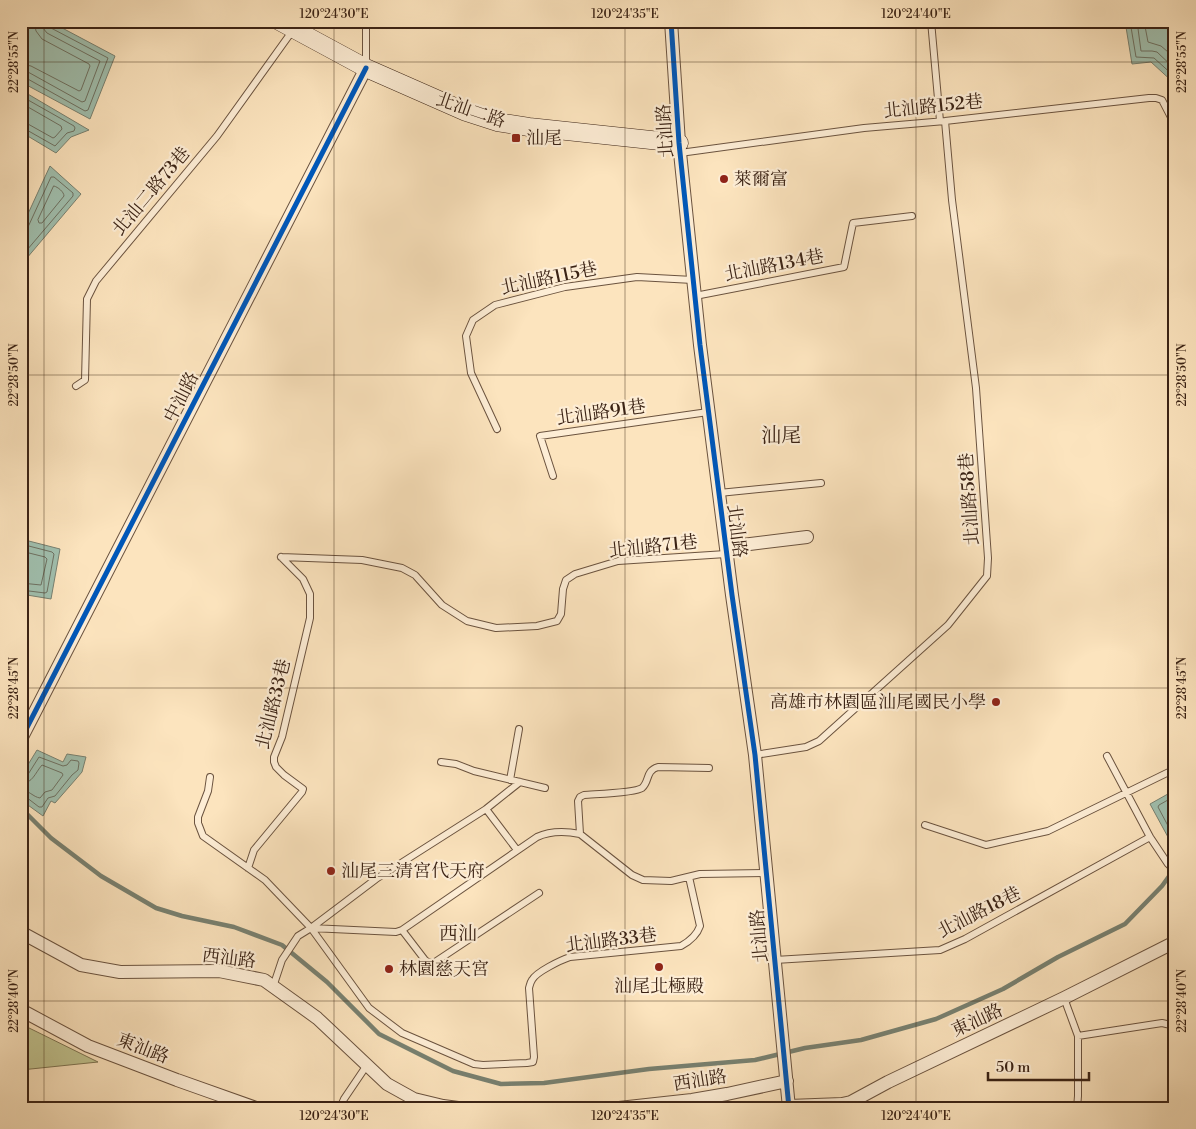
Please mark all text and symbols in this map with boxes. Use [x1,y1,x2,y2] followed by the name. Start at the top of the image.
[300,7,368,22] text: 120°24'30"E
[591,7,659,22] text: 120°24'35"E
[881,7,951,22] text: 120°24'40"E
[7,31,22,93] text: 22°28'55"N
[1175,31,1190,93] text: 22°28'55"N
[433,88,509,133] street label: 北汕二路
[882,90,984,123] street label: 北汕路152巷
[652,103,679,159] street label: 北汕路
[526,127,562,150] place label: 汕尾
[510,132,522,144] marker: 汕尾
[108,142,195,240] street label: 北汕二路73巷
[734,168,788,191] place label: 萊爾富
[718,173,730,185] marker: 萊爾富
[722,245,826,286] street label: 北汕路134巷
[499,257,599,300] street label: 北汕路115巷
[7,343,22,407] text: 22°28'50"N
[1175,343,1190,407] text: 22°28'50"N
[159,368,204,427] street label: 中汕路
[555,395,647,430] street label: 北汕路91巷
[761,424,801,449] district label: 汕尾
[955,452,984,546] street label: 北汕路58巷
[722,503,751,559] street label: 北汕路
[607,530,699,563] street label: 北汕路71巷
[7,657,22,719] text: 22°28'45"N
[251,657,296,751] street label: 北汕路33巷
[1175,657,1190,719] text: 22°28'45"N
[770,691,986,714] place label: 高雄市林園區汕尾國民小學
[990,696,1002,708] marker: 高雄市林園區汕尾國民小學
[341,860,485,883] place label: 汕尾三清宮代天府
[325,865,337,877] marker: 汕尾三清宮代天府
[934,882,1025,943] street label: 北汕路18巷
[746,908,773,964] street label: 北汕路
[439,922,477,946] district label: 西汕
[564,923,658,958] street label: 北汕路33巷
[201,944,257,973] street label: 西汕路
[399,958,489,981] place label: 林園慈天宮
[653,961,665,973] marker: 汕尾北極殿
[383,963,395,975] marker: 林園慈天宮
[7,969,22,1033] text: 22°28'40"N
[1175,969,1190,1033] text: 22°28'40"N
[614,975,704,998] place label: 汕尾北極殿
[948,999,1007,1042] street label: 東汕路
[113,1028,172,1069] street label: 東汕路
[988,1049,1090,1081] scale bar
[996,1058,1030,1077] text: 50 m
[672,1065,729,1096] street label: 西汕路
[300,1109,368,1124] text: 120°24'30"E
[591,1109,659,1124] text: 120°24'35"E
[881,1109,951,1124] text: 120°24'40"E

